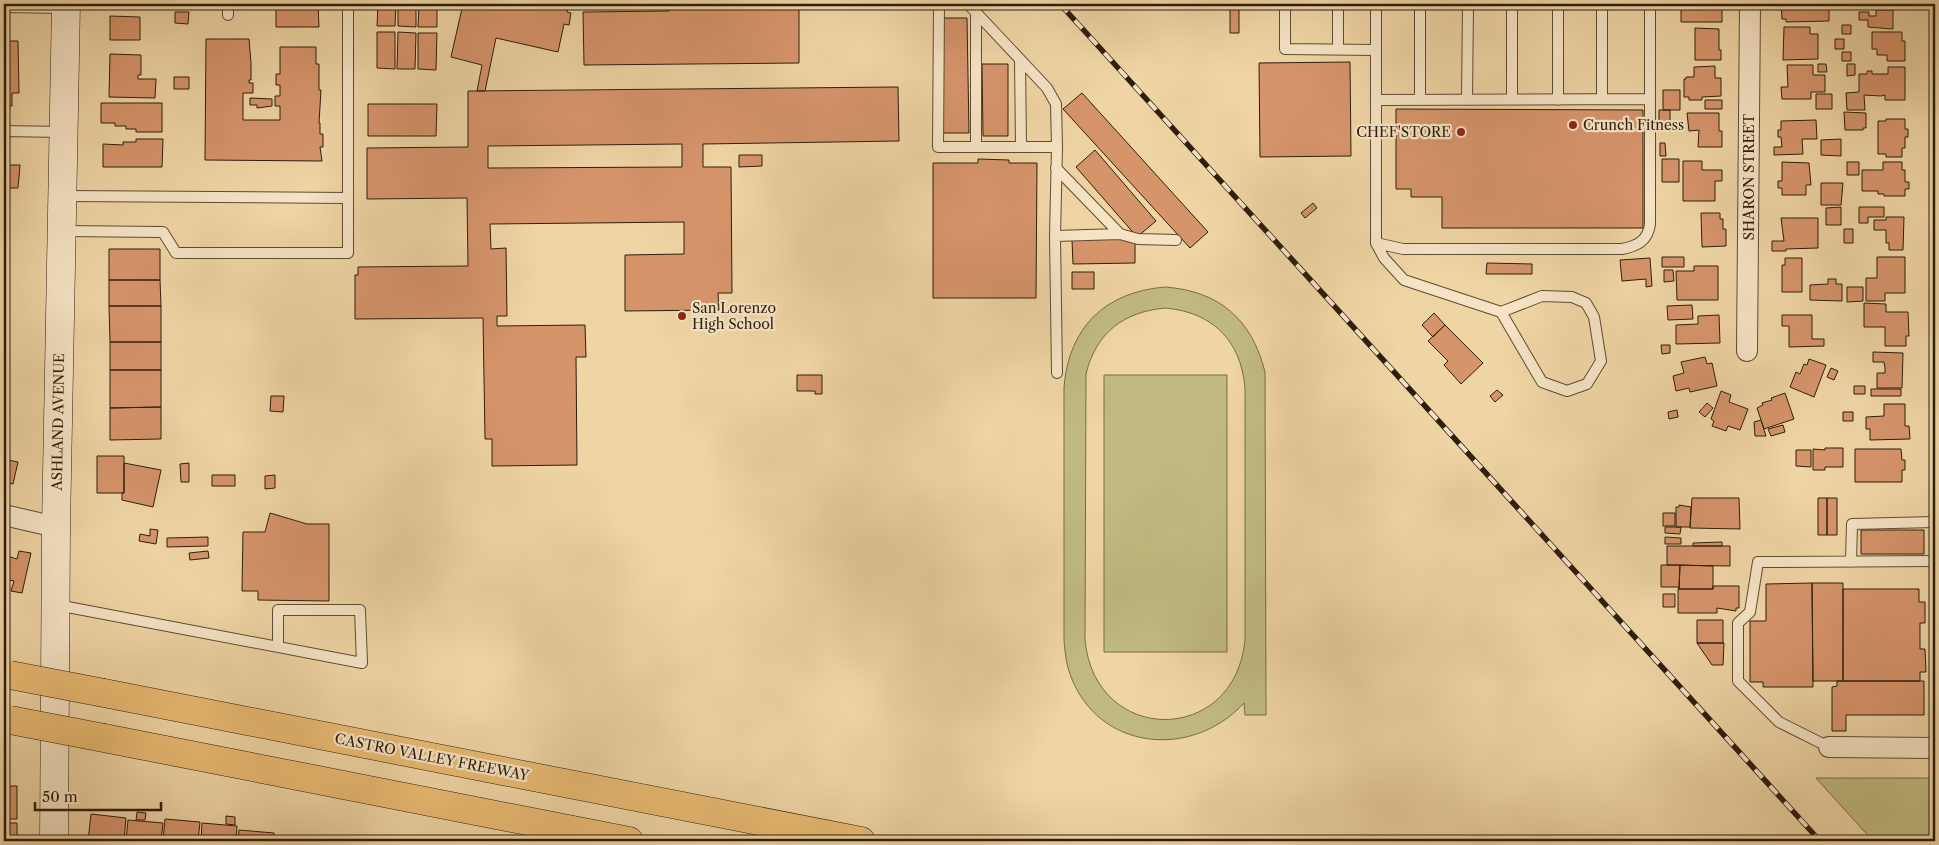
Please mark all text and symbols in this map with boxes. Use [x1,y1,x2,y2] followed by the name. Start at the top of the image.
[1740,113,1758,240] street label: SHARON STREET
[1583,116,1684,134] place label: Crunch Fitness
[1567,119,1579,131] marker: Crunch Fitness
[1356,123,1451,141] place label: CHEF'STORE
[1455,126,1467,138] marker: CHEF'STORE
[692,299,776,333] place label: San Lorenzo High School
[676,310,688,322] marker: San Lorenzo High School
[48,353,68,492] street label: ASHLAND AVENUE
[333,729,532,785] street label: CASTRO VALLEY FREEWAY
[35,780,161,812] scale bar
[42,787,78,806] text: 50 m

